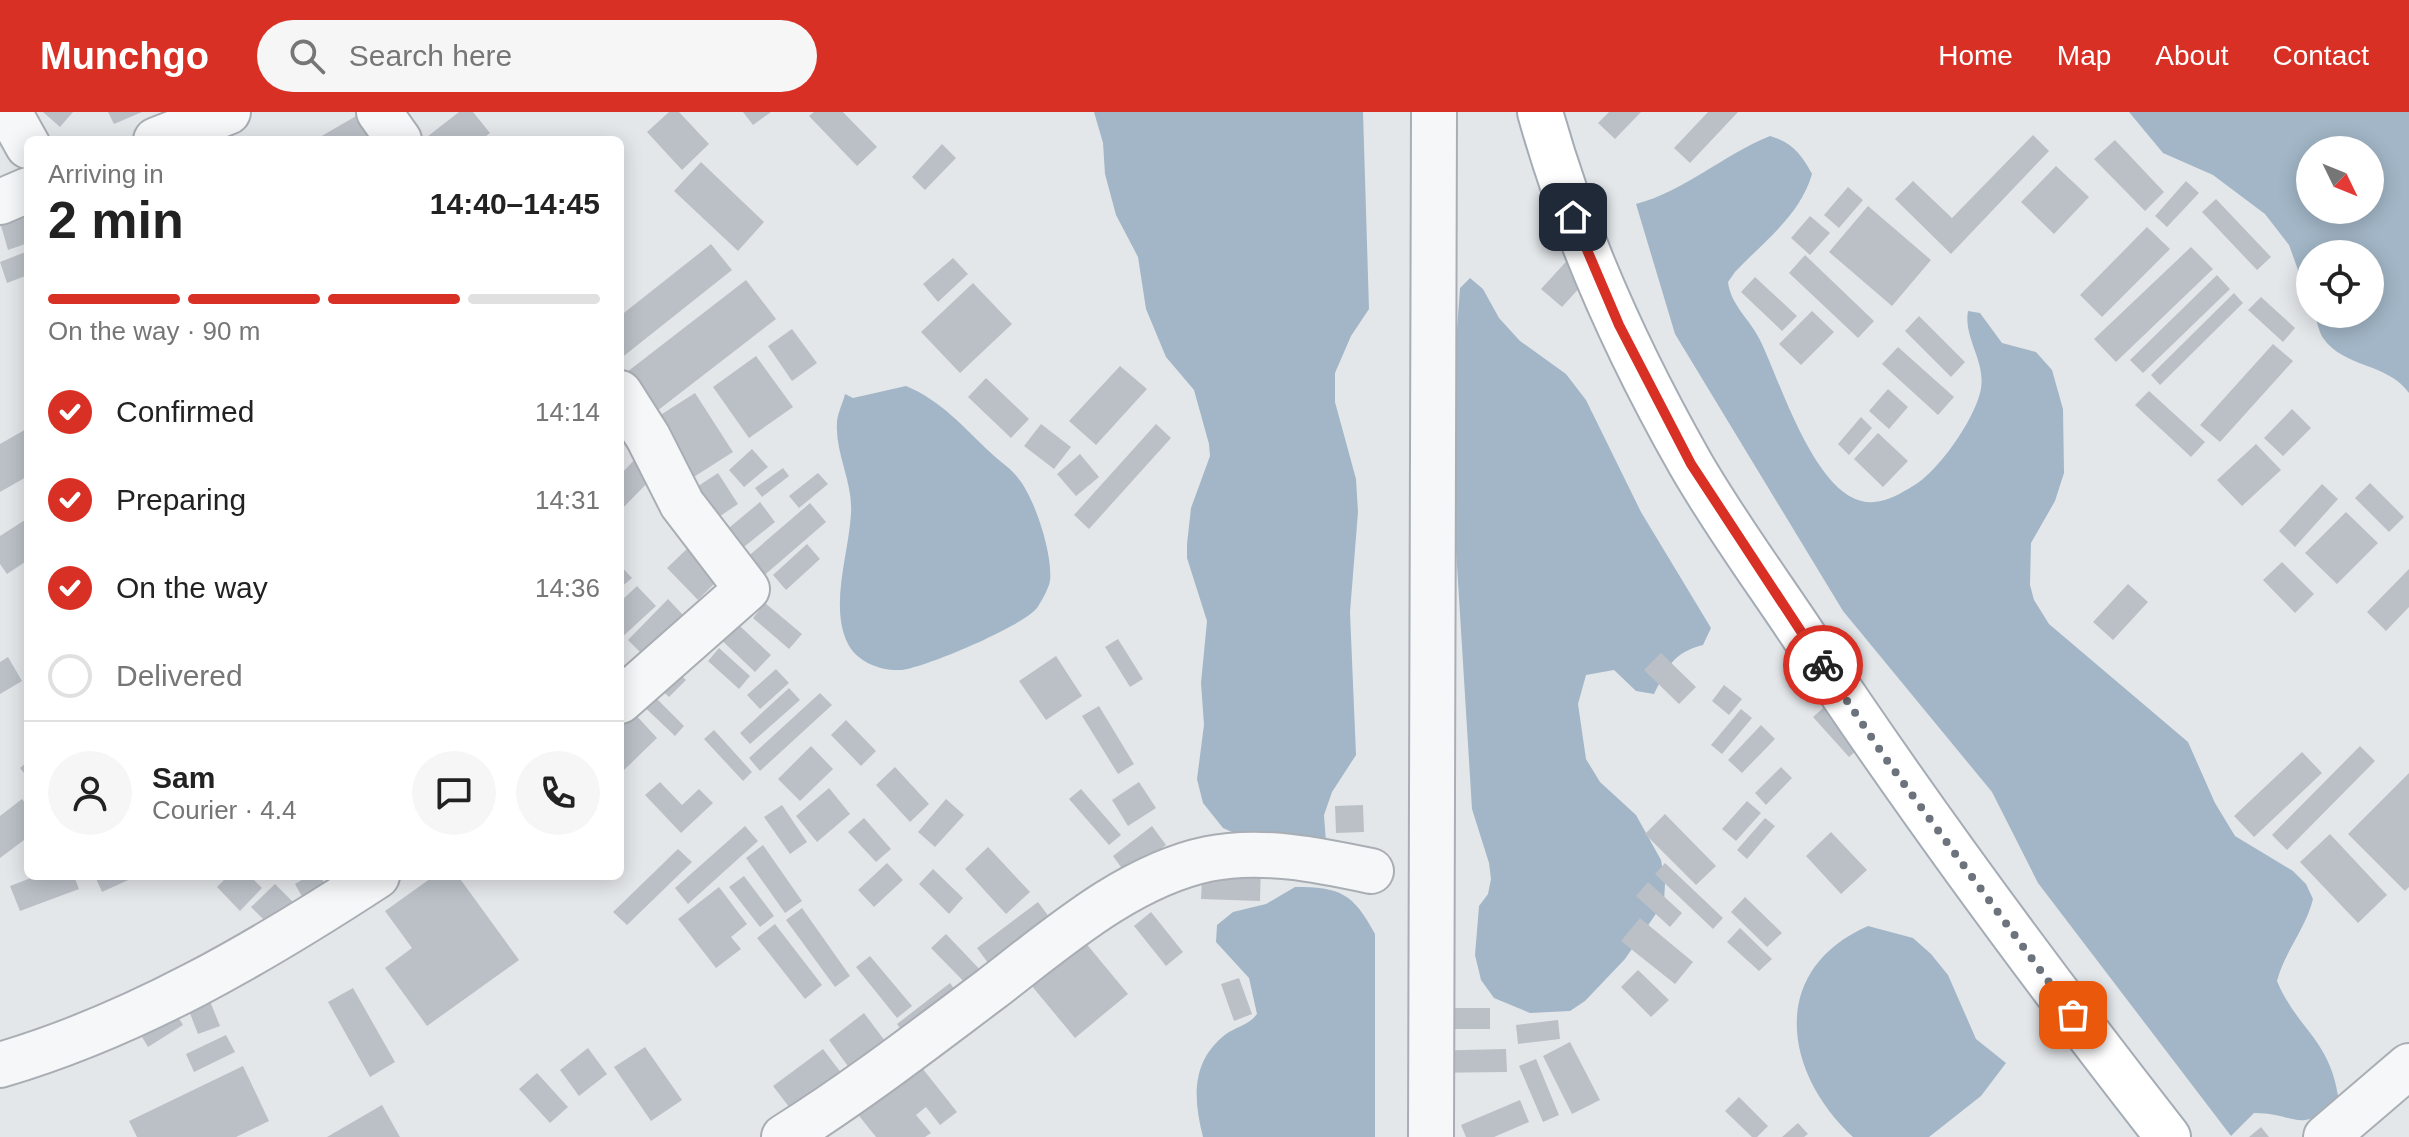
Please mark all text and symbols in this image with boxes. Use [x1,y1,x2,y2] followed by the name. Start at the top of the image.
[257,20,817,92] search box
[285,34,329,78] icon: search
[40,35,209,77] text: Munchgo
[349,39,512,72] text: Search here
[1938,40,2013,71] text: Home
[2057,40,2111,71] text: Map
[2155,40,2229,71] text: About
[2273,40,2369,71] text: Contact
[2296,136,2384,224] north arrow
[2296,136,2384,328] map controls
[48,159,164,189] text: Arriving in
[1539,183,1607,251] pin
[430,187,600,220] text: 14:40–14:45
[48,191,184,249] text: 2 min
[1551,195,1595,239] icon: home
[2296,240,2384,328] button: locate
[48,316,260,346] text: On the way · 90 m
[48,390,92,434] icon: check
[116,395,254,428] text: Confirmed
[535,397,600,427] text: 14:14
[48,478,92,522] icon: check
[116,483,246,516] text: Preparing
[535,485,600,515] text: 14:31
[48,566,92,610] icon: check
[116,571,268,604] text: On the way
[535,573,600,603] text: 14:36
[1783,625,1863,705] courier
[1801,643,1845,687] icon: bike
[116,659,243,692] text: Delivered
[48,751,132,835] button: person
[412,751,496,835] button: chat
[516,751,600,835] button: phone
[152,761,215,794] text: Sam
[152,795,297,825] text: Courier · 4.4
[2039,981,2107,1049] pin
[2051,993,2095,1037] icon: bag

